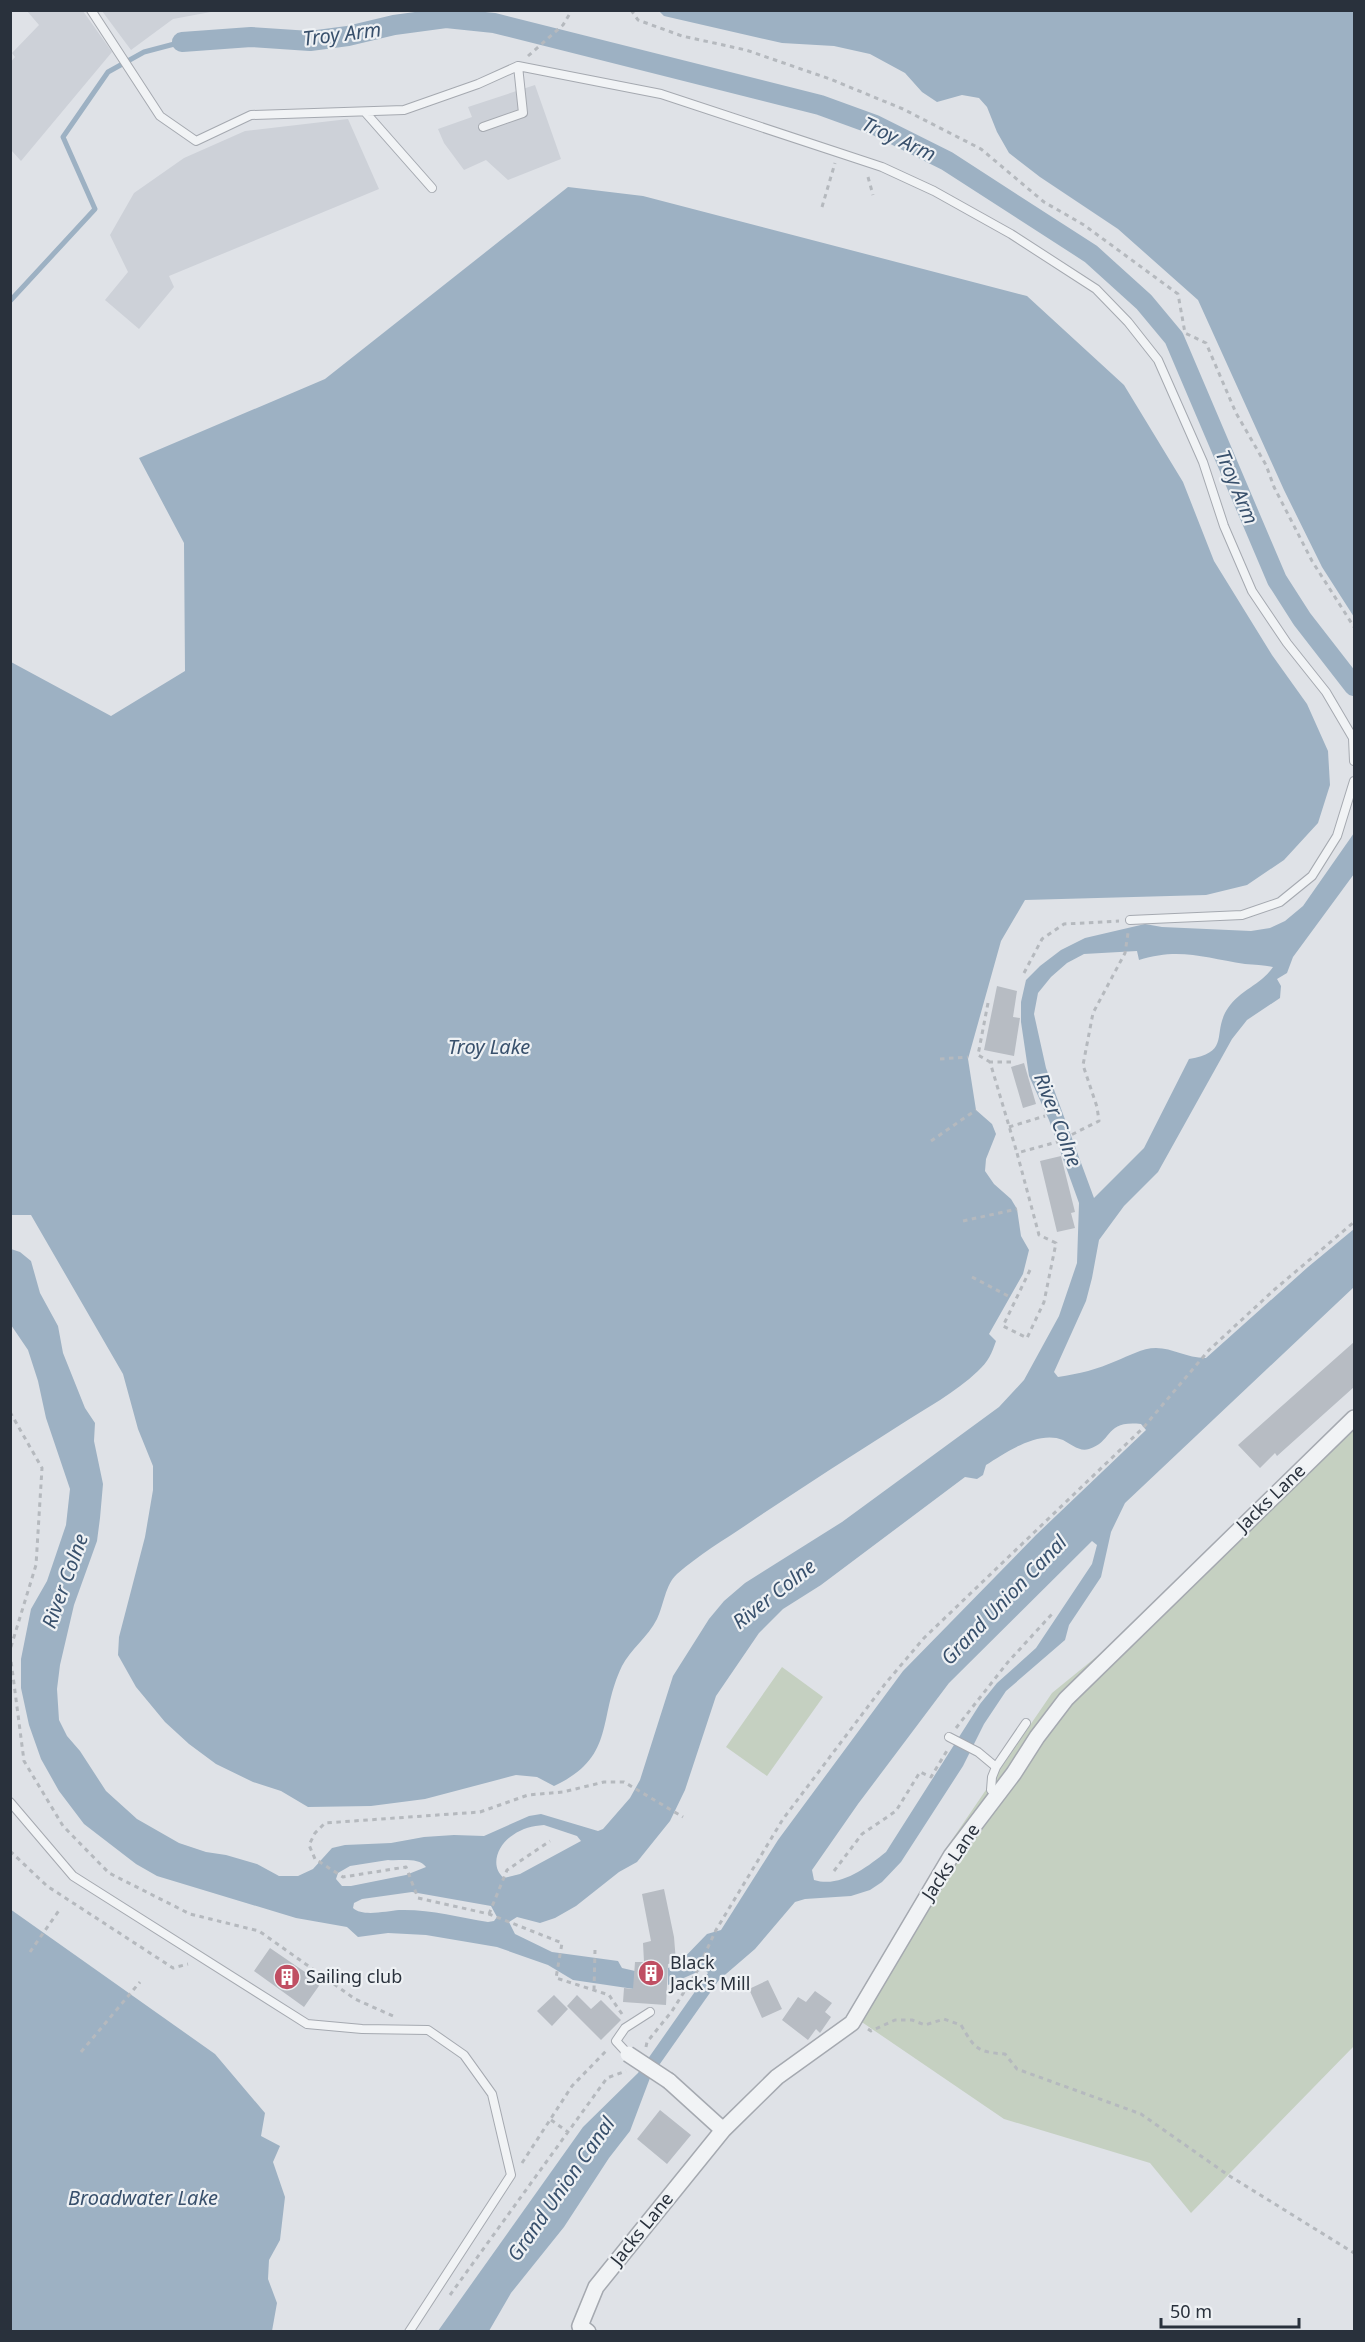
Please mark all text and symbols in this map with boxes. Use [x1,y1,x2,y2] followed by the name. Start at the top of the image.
[301,15,383,52] water label: Troy Arm
[858,110,941,167] water label: Troy Arm
[1210,445,1265,528] water label: Troy Arm
[448,1033,530,1060] water label: Troy Lake
[1028,1069,1089,1171] water label: River Colne
[1229,1458,1310,1538] street label: Jacks Lane
[935,1528,1073,1670] water label: Grand Union Canal
[35,1530,94,1632] water label: River Colne
[726,1553,821,1635] water label: River Colne
[915,1819,985,1906] street label: Jacks Lane
[668,1950,750,1995] place label: Black Jack's Mill
[636,1958,666,1988] building icon: Black Jack's Mill
[272,1962,302,1992] building icon: Sailing club
[306,1964,402,1988] place label: Sailing club
[501,2111,621,2266] water label: Grand Union Canal
[68,2184,218,2211] water label: Broadwater Lake
[603,2187,678,2271] street label: Jacks Lane
[1161,2291,1299,2329] scale bar
[1170,2299,1212,2323] text: 50 m

